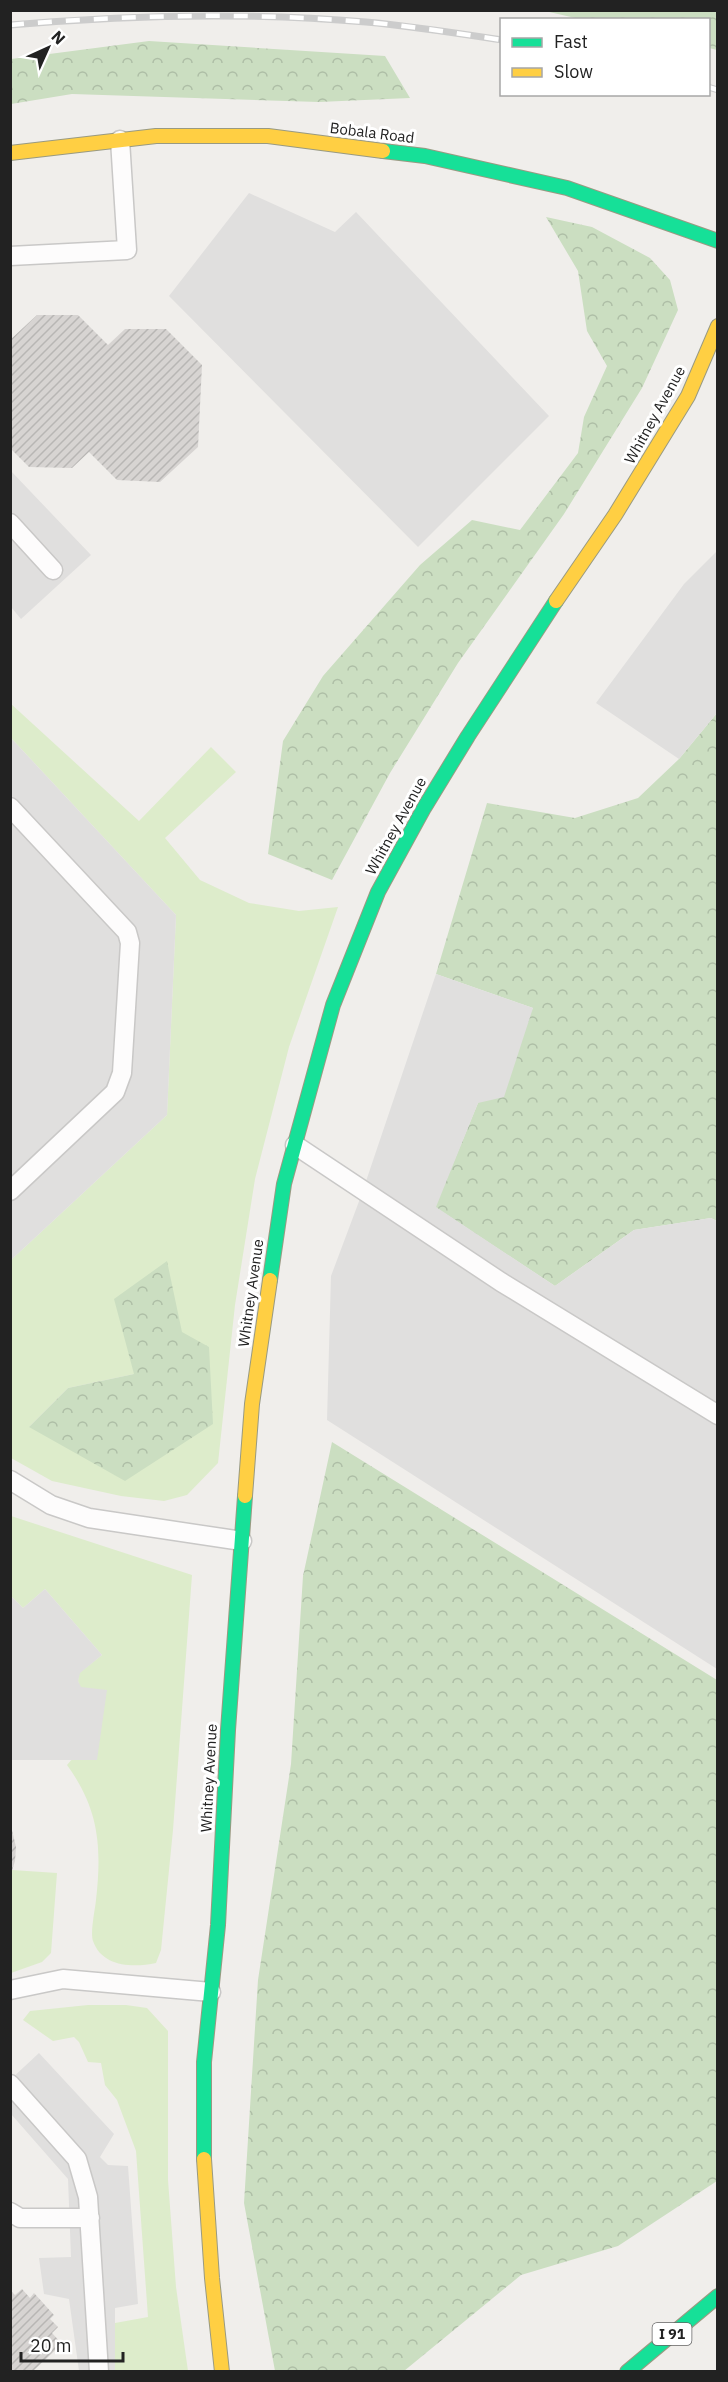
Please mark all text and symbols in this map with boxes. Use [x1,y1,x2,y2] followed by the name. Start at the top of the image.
[18,18,78,78] north arrow
[500,18,710,96] legend
[47,26,70,49] text: N
[554,30,588,53] text: Fast
[554,60,593,83] text: Slow
[329,118,415,147] street label: Bobala Road
[620,363,689,467] street label: Whitney Avenue
[361,774,430,878] street label: Whitney Avenue
[234,1238,267,1348] street label: Whitney Avenue
[196,1723,221,1833] street label: Whitney Avenue
[652,2323,692,2345] road number: I 91
[21,2325,123,2363] scale bar
[30,2334,72,2357] text: 20 m

